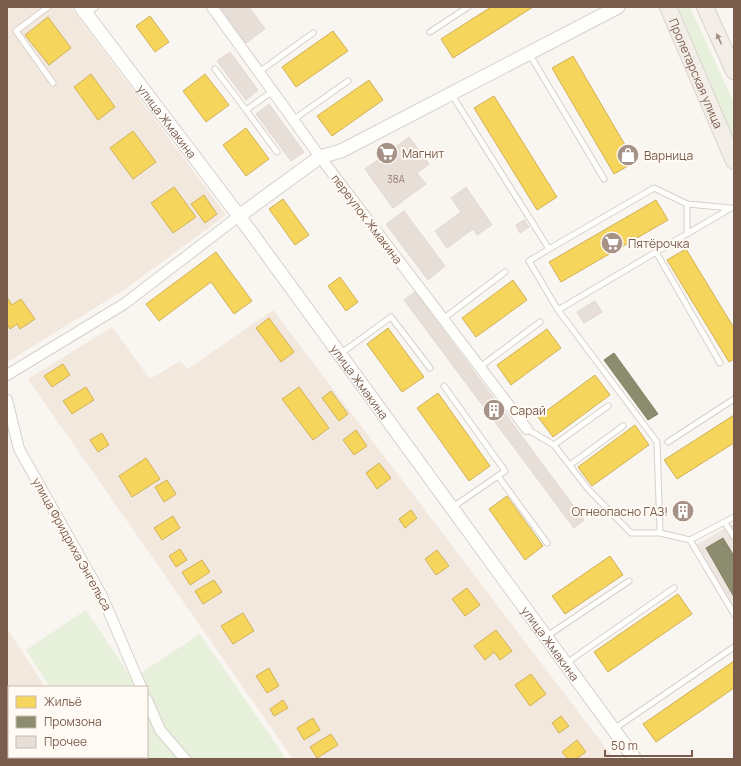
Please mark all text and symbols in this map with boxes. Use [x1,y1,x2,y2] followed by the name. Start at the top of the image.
[665,15,727,131] street label: Пролетарская улица
[716,33,722,44] one-way arrow
[134,81,201,162] street label: улица Жмакина
[374,140,400,166] supermarket icon: Магнит
[615,142,641,168] shop icon: Варница
[402,145,444,162] place label: Магнит
[644,147,693,164] place label: Варница
[328,171,406,267] street label: переулок Жмакина
[387,172,405,186] house number: 38А
[599,230,625,256] supermarket icon: Пятёрочка
[628,235,689,252] place label: Пятёрочка
[327,341,393,422] street label: улица Жмакина
[481,397,507,423] building icon: Сарай
[510,402,546,419] place label: Сарай
[28,474,116,614] street label: улица Фридриха Энгельса
[670,498,696,524] building icon: Огнеопасно ГАЗ!
[571,503,668,520] place label: Огнеопасно ГАЗ!
[518,603,584,684] street label: улица Жмакина
[8,686,148,758] legend
[44,693,82,710] text: Жильё
[44,713,102,730] text: Промзона
[605,732,692,758] scale bar
[44,733,87,750] text: Прочее
[611,737,638,754] text: 50 m

